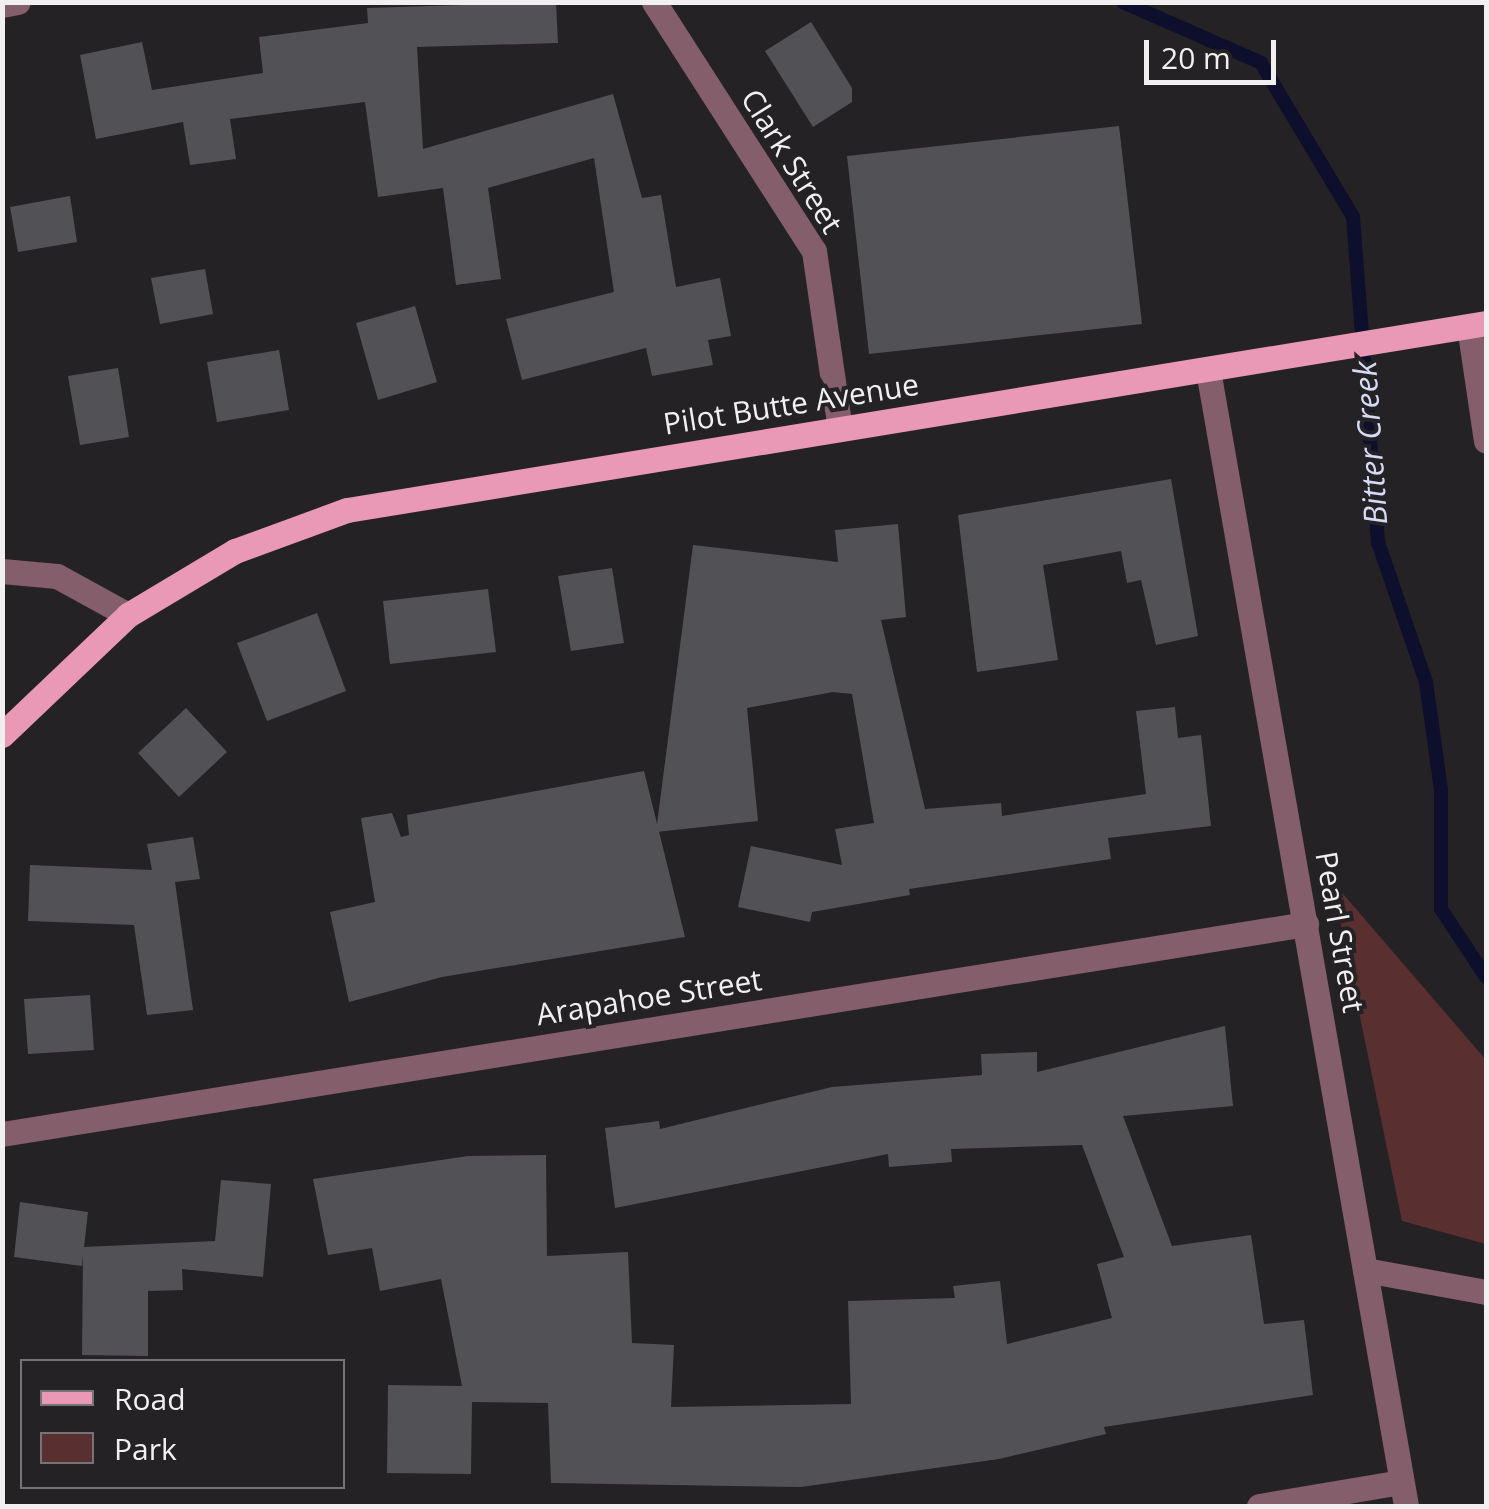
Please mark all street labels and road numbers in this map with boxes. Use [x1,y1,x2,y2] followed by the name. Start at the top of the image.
[734,82,850,240] street label: Clark Street
[661,366,921,442] street label: Pilot Butte Avenue
[1308,849,1372,1015] street label: Pearl Street
[534,961,764,1033] street label: Arapahoe Street

